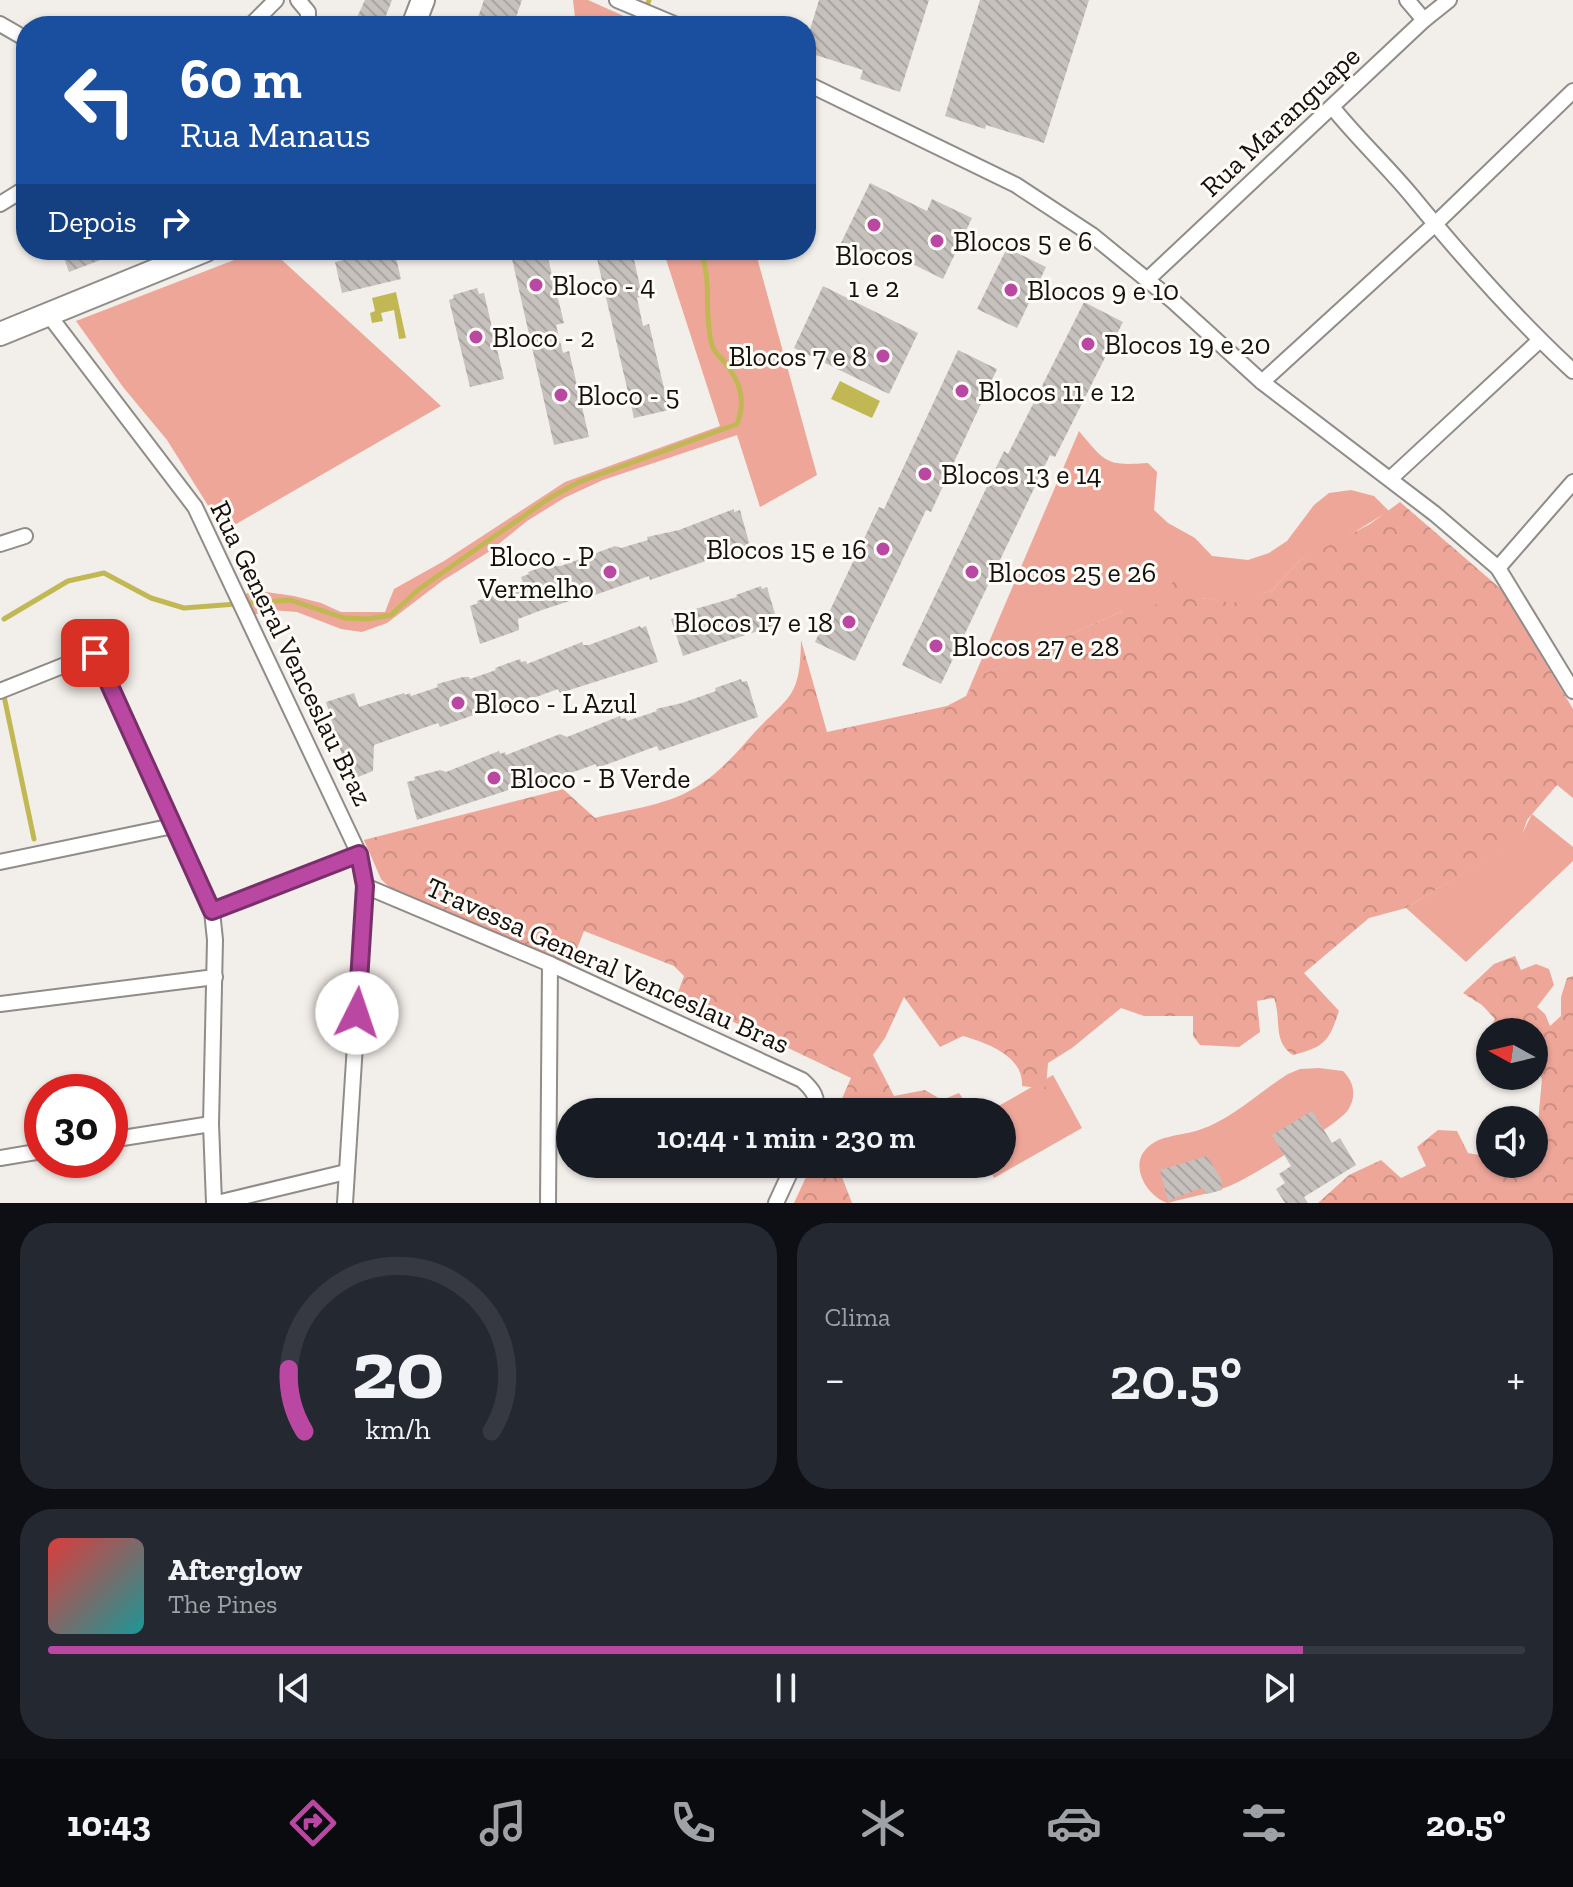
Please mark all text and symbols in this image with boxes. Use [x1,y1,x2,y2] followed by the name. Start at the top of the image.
[1194,39,1367,203] street label: Rua Maranguape
[180,45,302,112] text: 60 m
[48,48,152,152] icon: left
[180,113,371,156] text: Rua Manaus
[153,200,197,244] icon: right
[48,204,137,240] text: Depois
[865,216,883,234] marker: Blocos 1 e 2
[953,225,1093,258] place label: Blocos 5 e 6
[928,232,946,250] marker: Blocos 5 e 6
[835,239,913,304] place label: Blocos 1 e 2
[552,269,655,302] place label: Bloco - 4
[1027,274,1179,307] place label: Blocos 9 e 10
[527,276,545,294] marker: Bloco - 4
[1002,281,1020,299] marker: Blocos 9 e 10
[492,321,595,354] place label: Bloco - 2
[467,328,485,346] marker: Bloco - 2
[1104,328,1271,361] place label: Blocos 19 e 20
[1079,335,1097,353] marker: Blocos 19 e 20
[728,340,867,373] place label: Blocos 7 e 8
[874,347,892,365] marker: Blocos 7 e 8
[978,375,1135,408] place label: Blocos 11 e 12
[577,379,680,412] place label: Bloco - 5
[953,382,971,400] marker: Blocos 11 e 12
[552,386,570,404] marker: Bloco - 5
[941,458,1102,491] place label: Blocos 13 e 14
[916,465,934,483] marker: Blocos 13 e 14
[203,496,380,811] street label: Rua General Venceslau Braz
[706,533,867,566] place label: Blocos 15 e 16
[477,540,594,605] place label: Bloco - P Vermelho
[874,540,892,558] marker: Blocos 15 e 16
[988,556,1156,589] place label: Blocos 25 e 26
[601,563,619,581] marker: Bloco - P Vermelho
[963,563,981,581] marker: Blocos 25 e 26
[673,606,833,639] place label: Blocos 17 e 18
[840,613,858,631] marker: Blocos 17 e 18
[61,619,129,687] pin
[952,630,1119,663] place label: Blocos 27 e 28
[73,631,117,675] icon: arrive
[927,637,945,655] marker: Blocos 27 e 28
[474,687,637,720] place label: Bloco - L Azul
[449,694,467,712] marker: Bloco - L Azul
[510,762,690,795] place label: Bloco - B Verde
[485,769,503,787] marker: Bloco - B Verde
[421,870,795,1061] street label: Travessa General Venceslau Bras
[315,971,399,1055] position arrow
[1476,1018,1548,1090] north arrow
[1476,1018,1548,1178] map controls
[24,1074,128,1178] speed limit sign: 30
[1476,1106,1548,1178] button: sound
[657,1120,915,1156] text: 10:44 · 1 min · 230 m
[825,1301,891,1333] text: Clima
[352,1319,445,1419] text: 20
[1109,1342,1242,1414] text: 20.5°
[825,1352,845,1405] text: −
[1506,1352,1525,1405] text: +
[366,1412,431,1446] text: km/h
[168,1552,302,1588] text: Afterglow
[168,1588,278,1620] text: The Pines
[272,1666,316,1710] icon: previous
[764,1666,808,1710] icon: pause
[1257,1666,1301,1710] icon: next
[285,1795,341,1851] icon: directions
[475,1795,531,1851] icon: music
[665,1795,721,1851] icon: phone
[855,1795,911,1851] icon: climate
[1046,1795,1102,1851] icon: car
[1236,1795,1292,1851] icon: filters
[67,1802,151,1845] text: 10:43
[1426,1802,1506,1845] text: 20.5°

